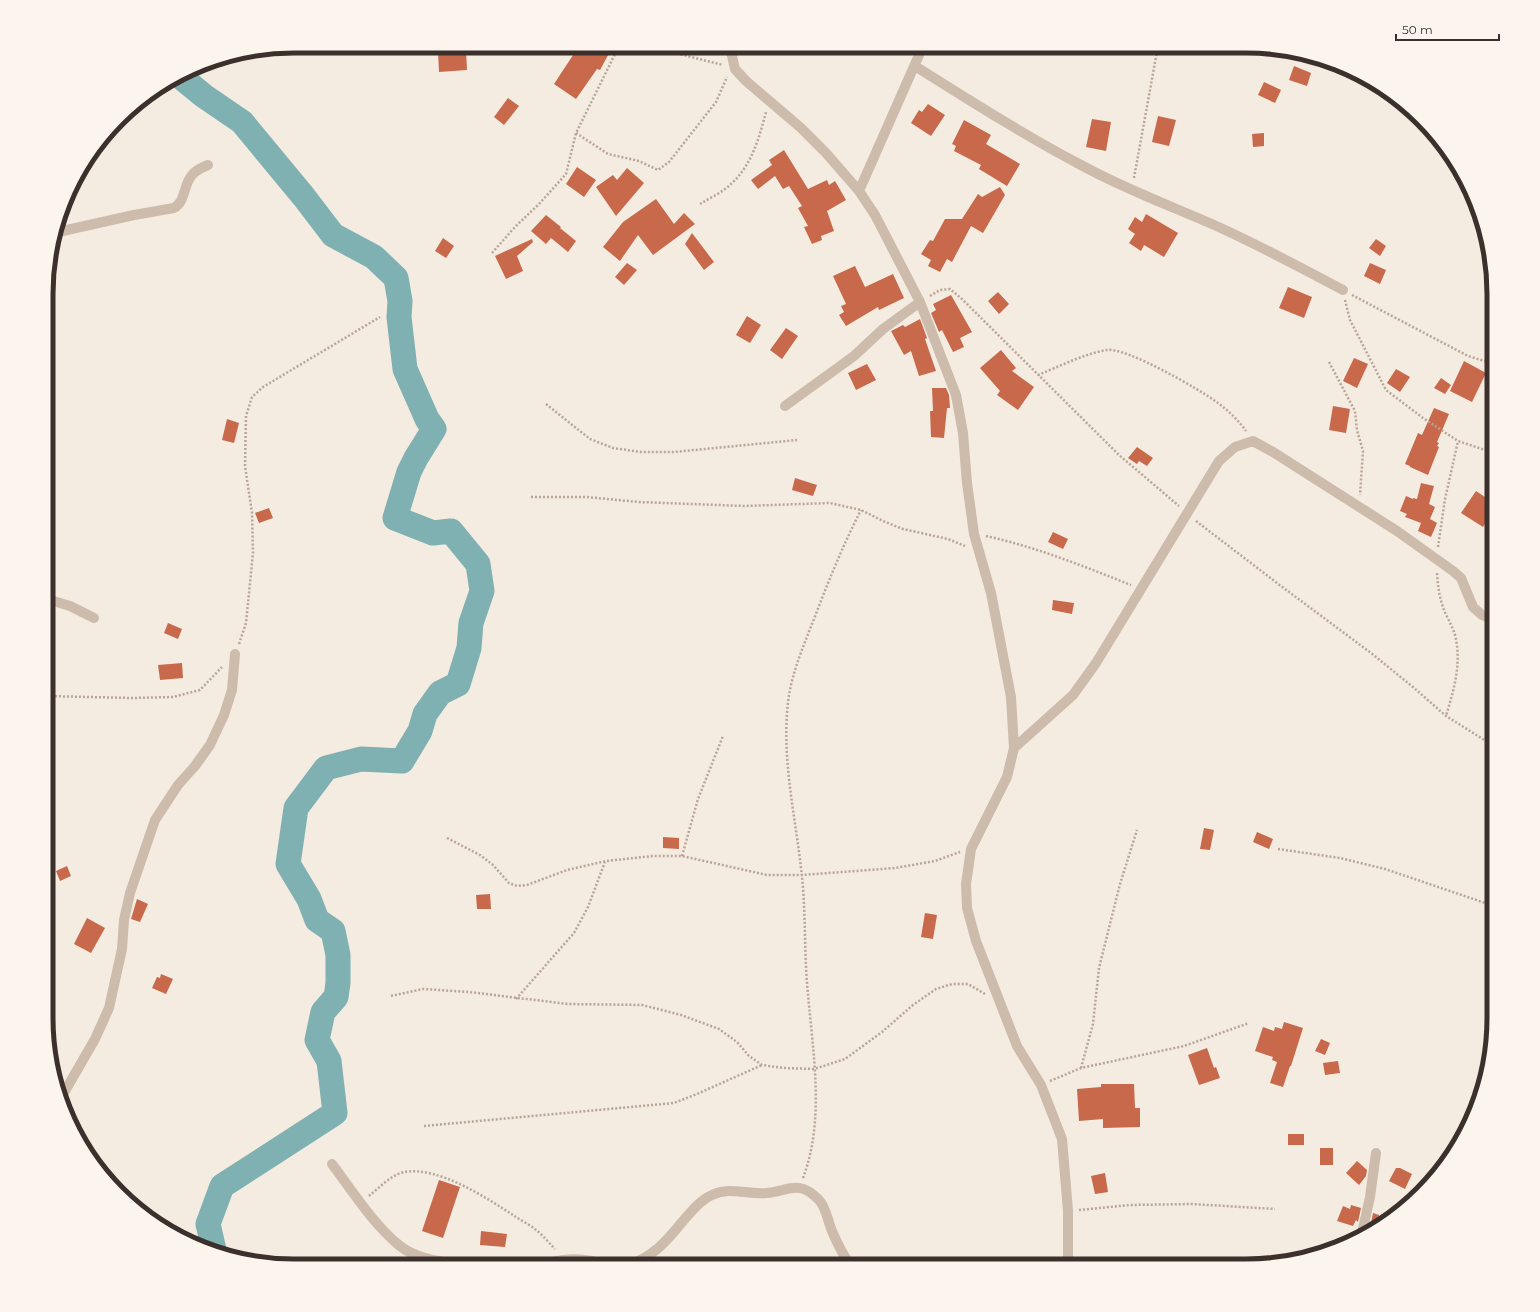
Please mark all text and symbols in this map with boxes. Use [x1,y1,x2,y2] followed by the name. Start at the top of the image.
[1396,16,1499,42] scale bar
[1402,22,1433,37] text: 50 m

